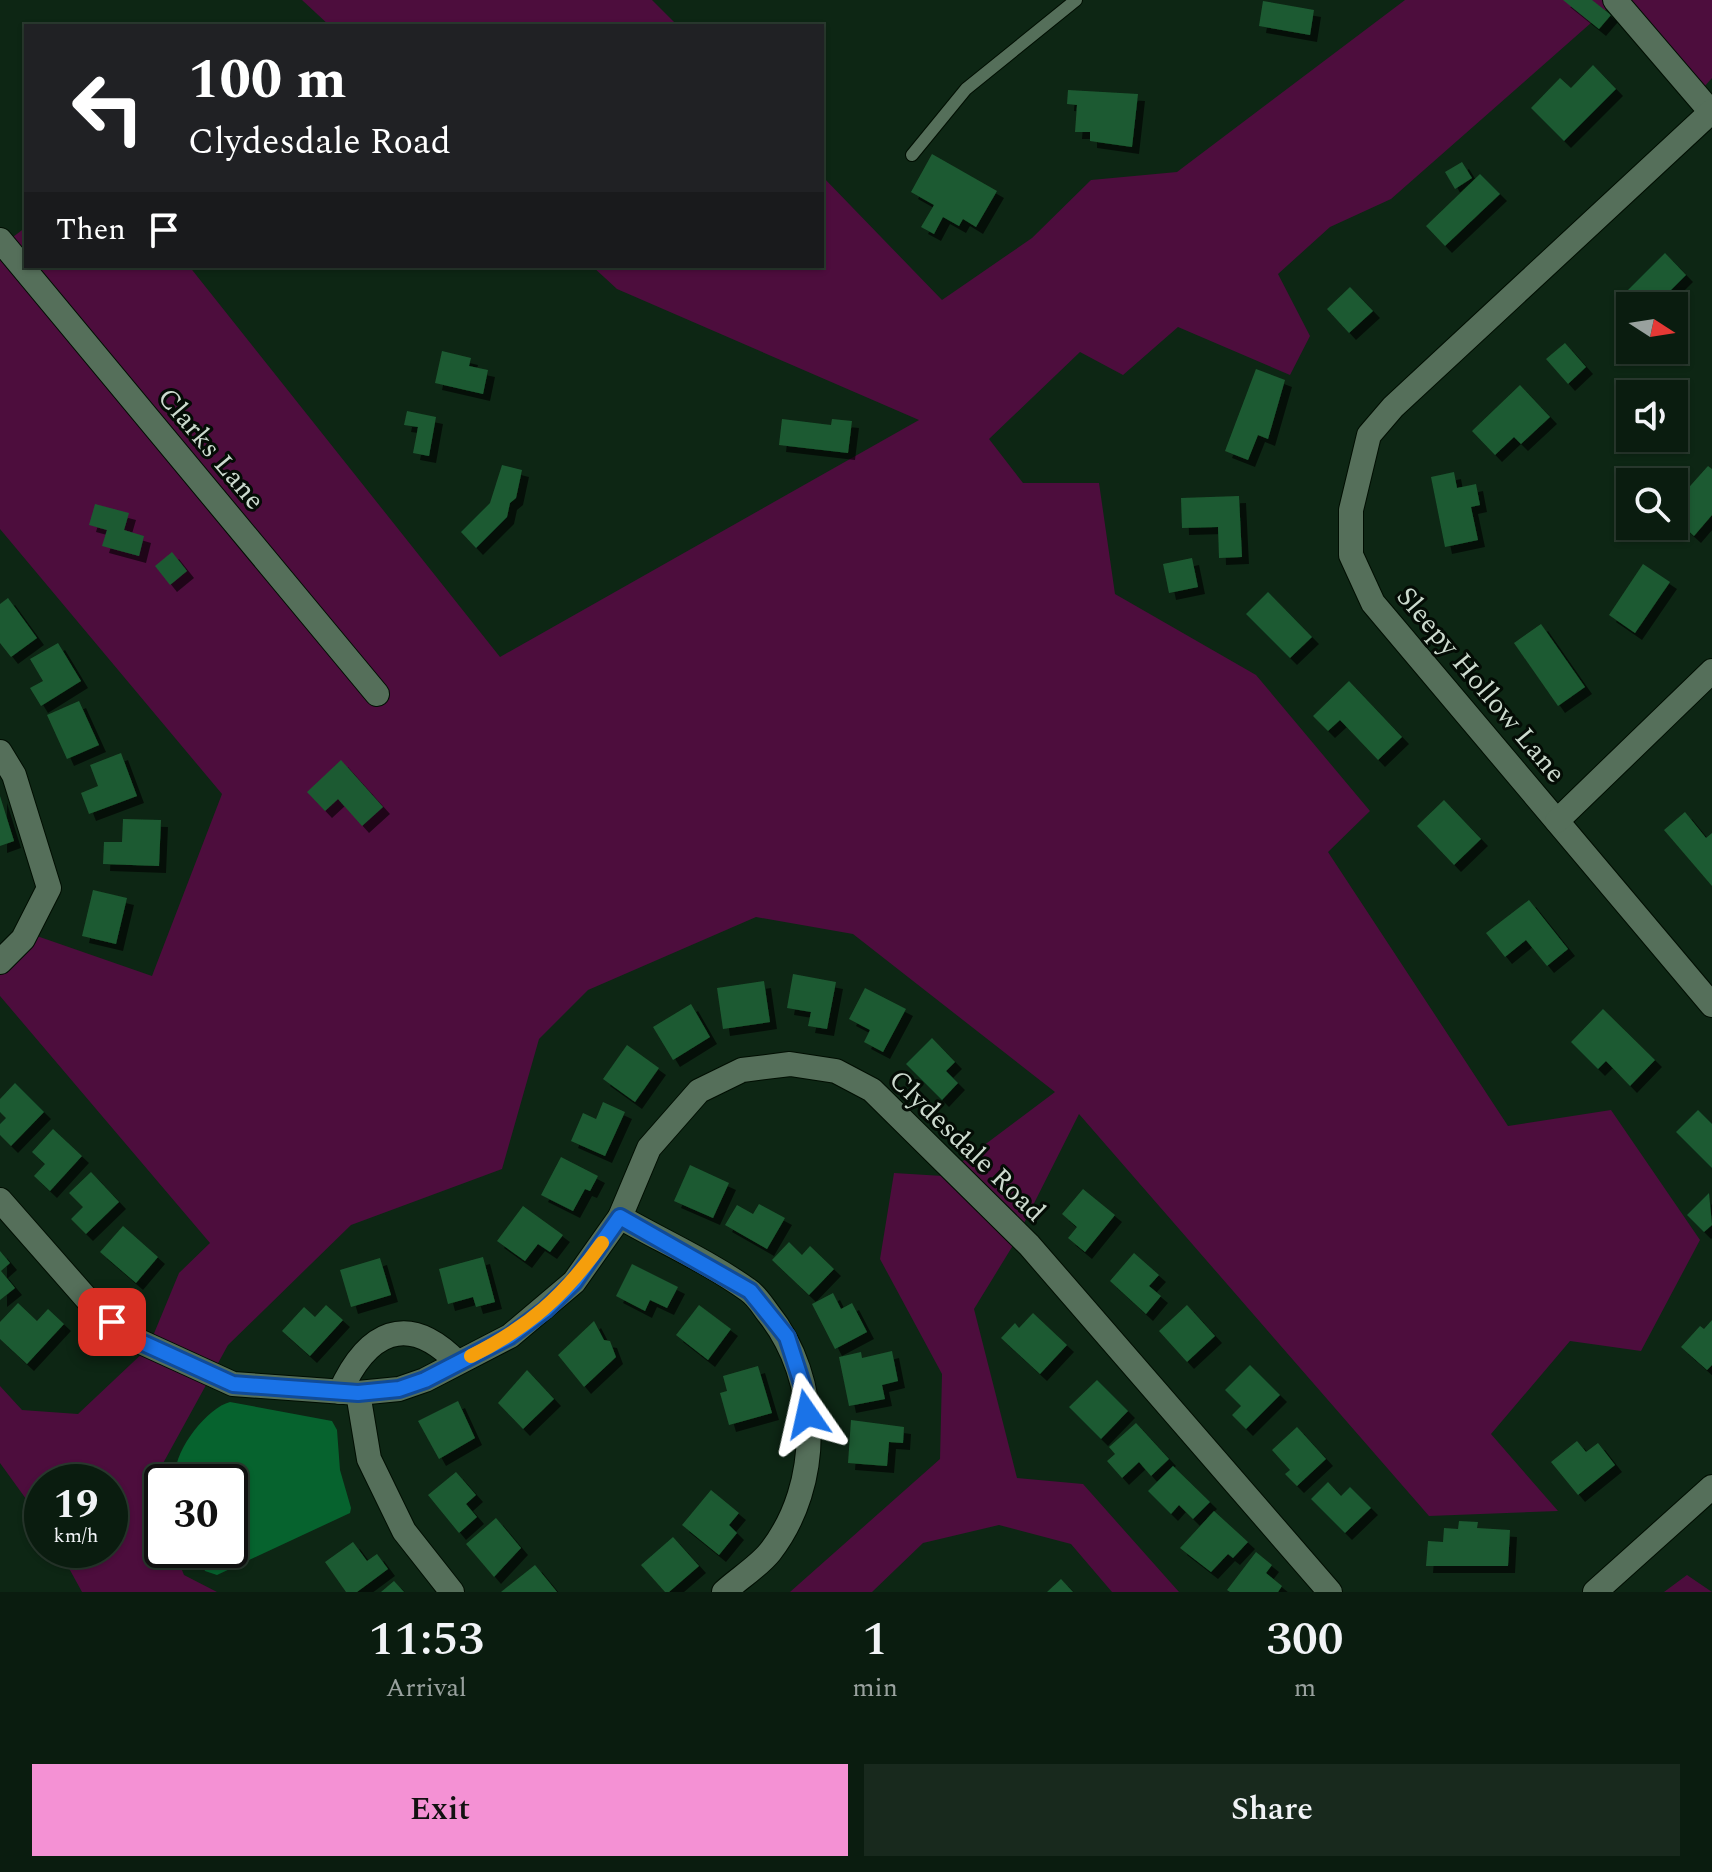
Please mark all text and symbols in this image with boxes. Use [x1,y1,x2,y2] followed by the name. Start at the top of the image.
[188,38,347,123] text: 100 m
[56,56,160,160] icon: left
[188,115,451,170] text: Clydesdale Road
[56,207,126,253] text: Then
[142,208,186,252] icon: arrive
[1616,292,1688,364] north arrow
[1616,292,1688,540] map controls
[147,378,275,520] street label: Clarks Lane
[1616,380,1688,452] button: sound
[1616,468,1688,540] button: search
[1386,577,1576,793] street label: Sleepy Hollow Lane
[879,1060,1055,1233] street label: Clydesdale Road
[78,1288,146,1356] pin
[90,1300,134,1344] icon: arrive
[765,1372,849,1456] position arrow
[144,1464,248,1568] speed limit sign: 30
[54,1475,98,1536] text: 19
[54,1521,99,1551] text: km/h
[368,1603,484,1676] text: 11:53
[862,1603,888,1676] text: 1
[1266,1603,1344,1676] text: 300
[386,1668,467,1708] text: Arrival
[852,1668,898,1708] text: min
[1294,1668,1316,1708] text: m
[32,1764,848,1856] button: Exit
[864,1764,1680,1856] button: Share

